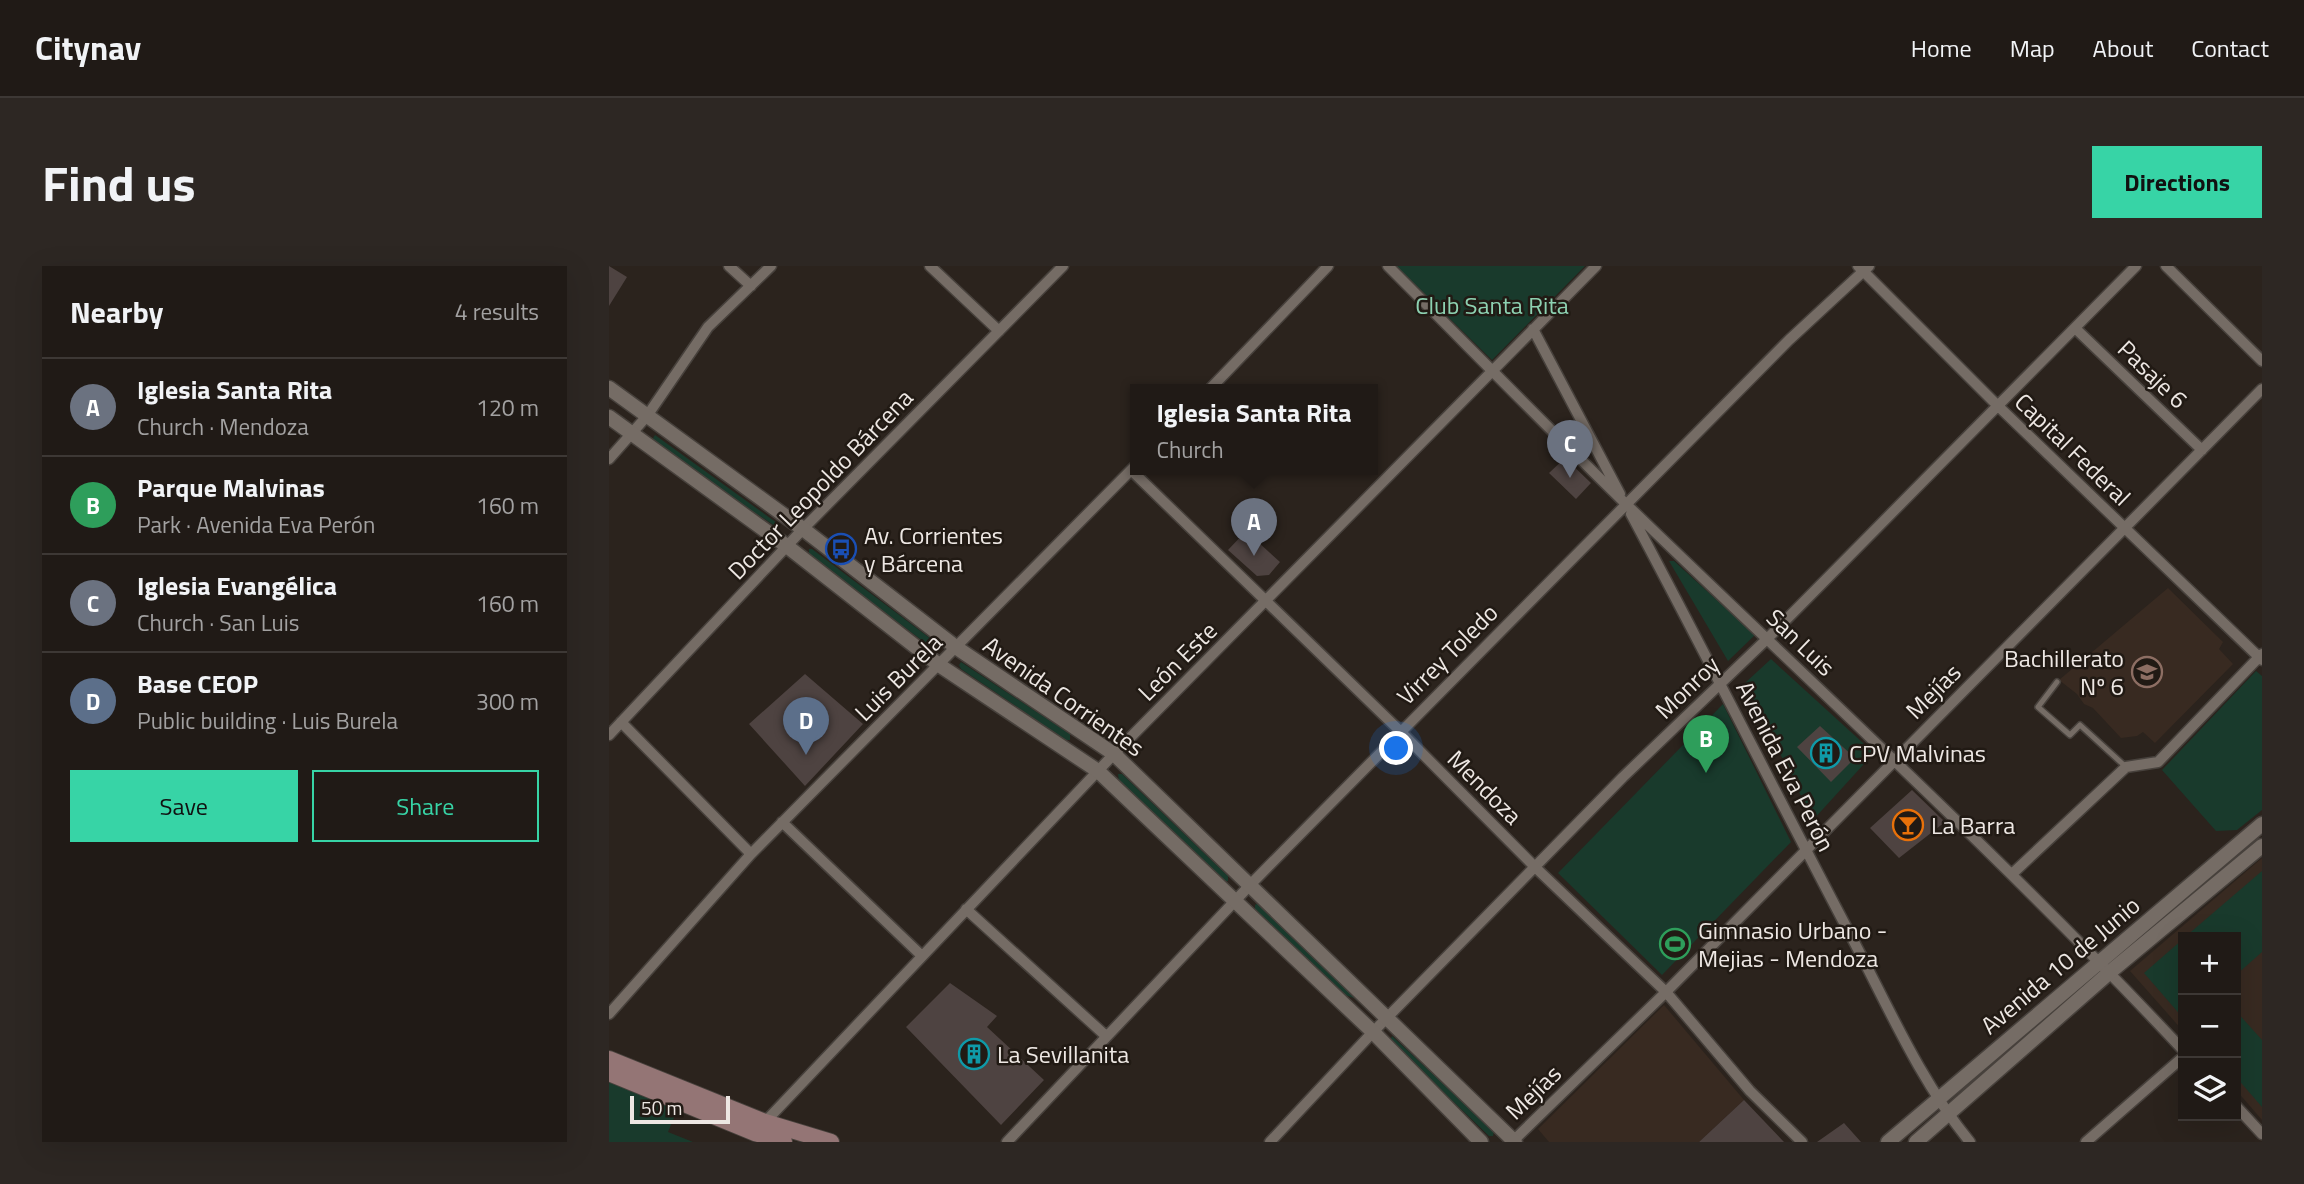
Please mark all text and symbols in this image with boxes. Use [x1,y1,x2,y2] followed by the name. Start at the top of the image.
[35,23,141,73] text: Citynav
[1911,30,1972,66] text: Home
[2010,30,2055,66] text: Map
[2093,30,2153,66] text: About
[2191,30,2269,66] text: Contact
[42,145,196,220] text: Find us
[2092,146,2262,218] button: Directions
[1415,287,1569,323] park label: Club Santa Rita
[70,289,163,335] text: Nearby
[455,294,539,329] text: 4 results
[2110,331,2196,417] street label: Pasaje 6
[137,370,332,409] text: Iglesia Santa Rita
[719,380,921,588] street label: Doctor Leopoldo Bárcena
[1130,384,1378,475] popup
[2007,384,2139,514] street label: Capital Federal
[86,390,100,425] text: A
[476,390,539,425] text: 120 m
[1156,393,1352,432] text: Iglesia Santa Rita
[137,409,309,444] text: Church · Mendoza
[1547,420,1593,478] pin: C
[1156,432,1224,467] text: Church
[137,468,325,507] text: Parque Malvinas
[86,488,100,523] text: B
[476,488,539,523] text: 160 m
[1231,498,1277,556] pin: A
[137,507,375,542] text: Park · Avenida Eva Perón
[864,517,1003,581] place label: Av. Corrientes y Bárcena
[824,532,858,566] bus stop icon: Av. Corrientes y Bárcena
[137,566,337,605] text: Iglesia Evangélica
[87,586,99,621] text: C
[476,586,539,621] text: 160 m
[1388,595,1506,713] street label: Virrey Toledo
[1758,600,1844,684] street label: San Luis
[137,605,300,640] text: Church · San Luis
[1129,613,1225,709] street label: León Este
[846,625,950,729] street label: Luis Burela
[976,627,1152,765] street label: Avenida Corrientes
[2004,640,2124,704] place label: Bachillerato Nº 6
[1647,647,1728,727] street label: Monroy
[1897,655,1969,727] street label: Mejías
[2130,655,2164,689] school or university icon: Bachillerato Nº 6
[137,664,258,703] text: Base CEOP
[1728,675,1844,857] street label: Avenida Eva Perón
[86,684,100,719] text: D
[476,684,539,719] text: 300 m
[783,697,829,755] pin: D
[137,703,398,738] text: Public building · Luis Burela
[1683,715,1729,773] pin: B
[1379,731,1413,765] your location
[1849,735,1986,771] place label: CPV Malvinas
[1809,736,1843,770] building icon: CPV Malvinas
[1439,741,1531,833] street label: Mendoza
[70,770,298,842] button: Save
[312,770,539,842] button: Share
[1931,807,2015,843] place label: La Barra
[1891,808,1925,842] bar icon: La Barra
[1973,888,2147,1042] street label: Avenida 10 de Junio
[1698,912,1887,976] place label: Gimnasio Urbano - Mejias - Mendoza
[1658,927,1692,961] sports icon: Gimnasio Urbano - Mejias - Mendoza
[2178,932,2241,1121] map controls
[2178,932,2241,995] button: +
[2178,995,2241,1058] button: −
[997,1036,1129,1072] place label: La Sevillanita
[957,1037,991,1071] building icon: La Sevillanita
[1497,1056,1569,1128] street label: Mejías
[2178,1058,2241,1121] button: layers
[630,1093,730,1125] scale bar
[641,1093,682,1122] text: 50 m

